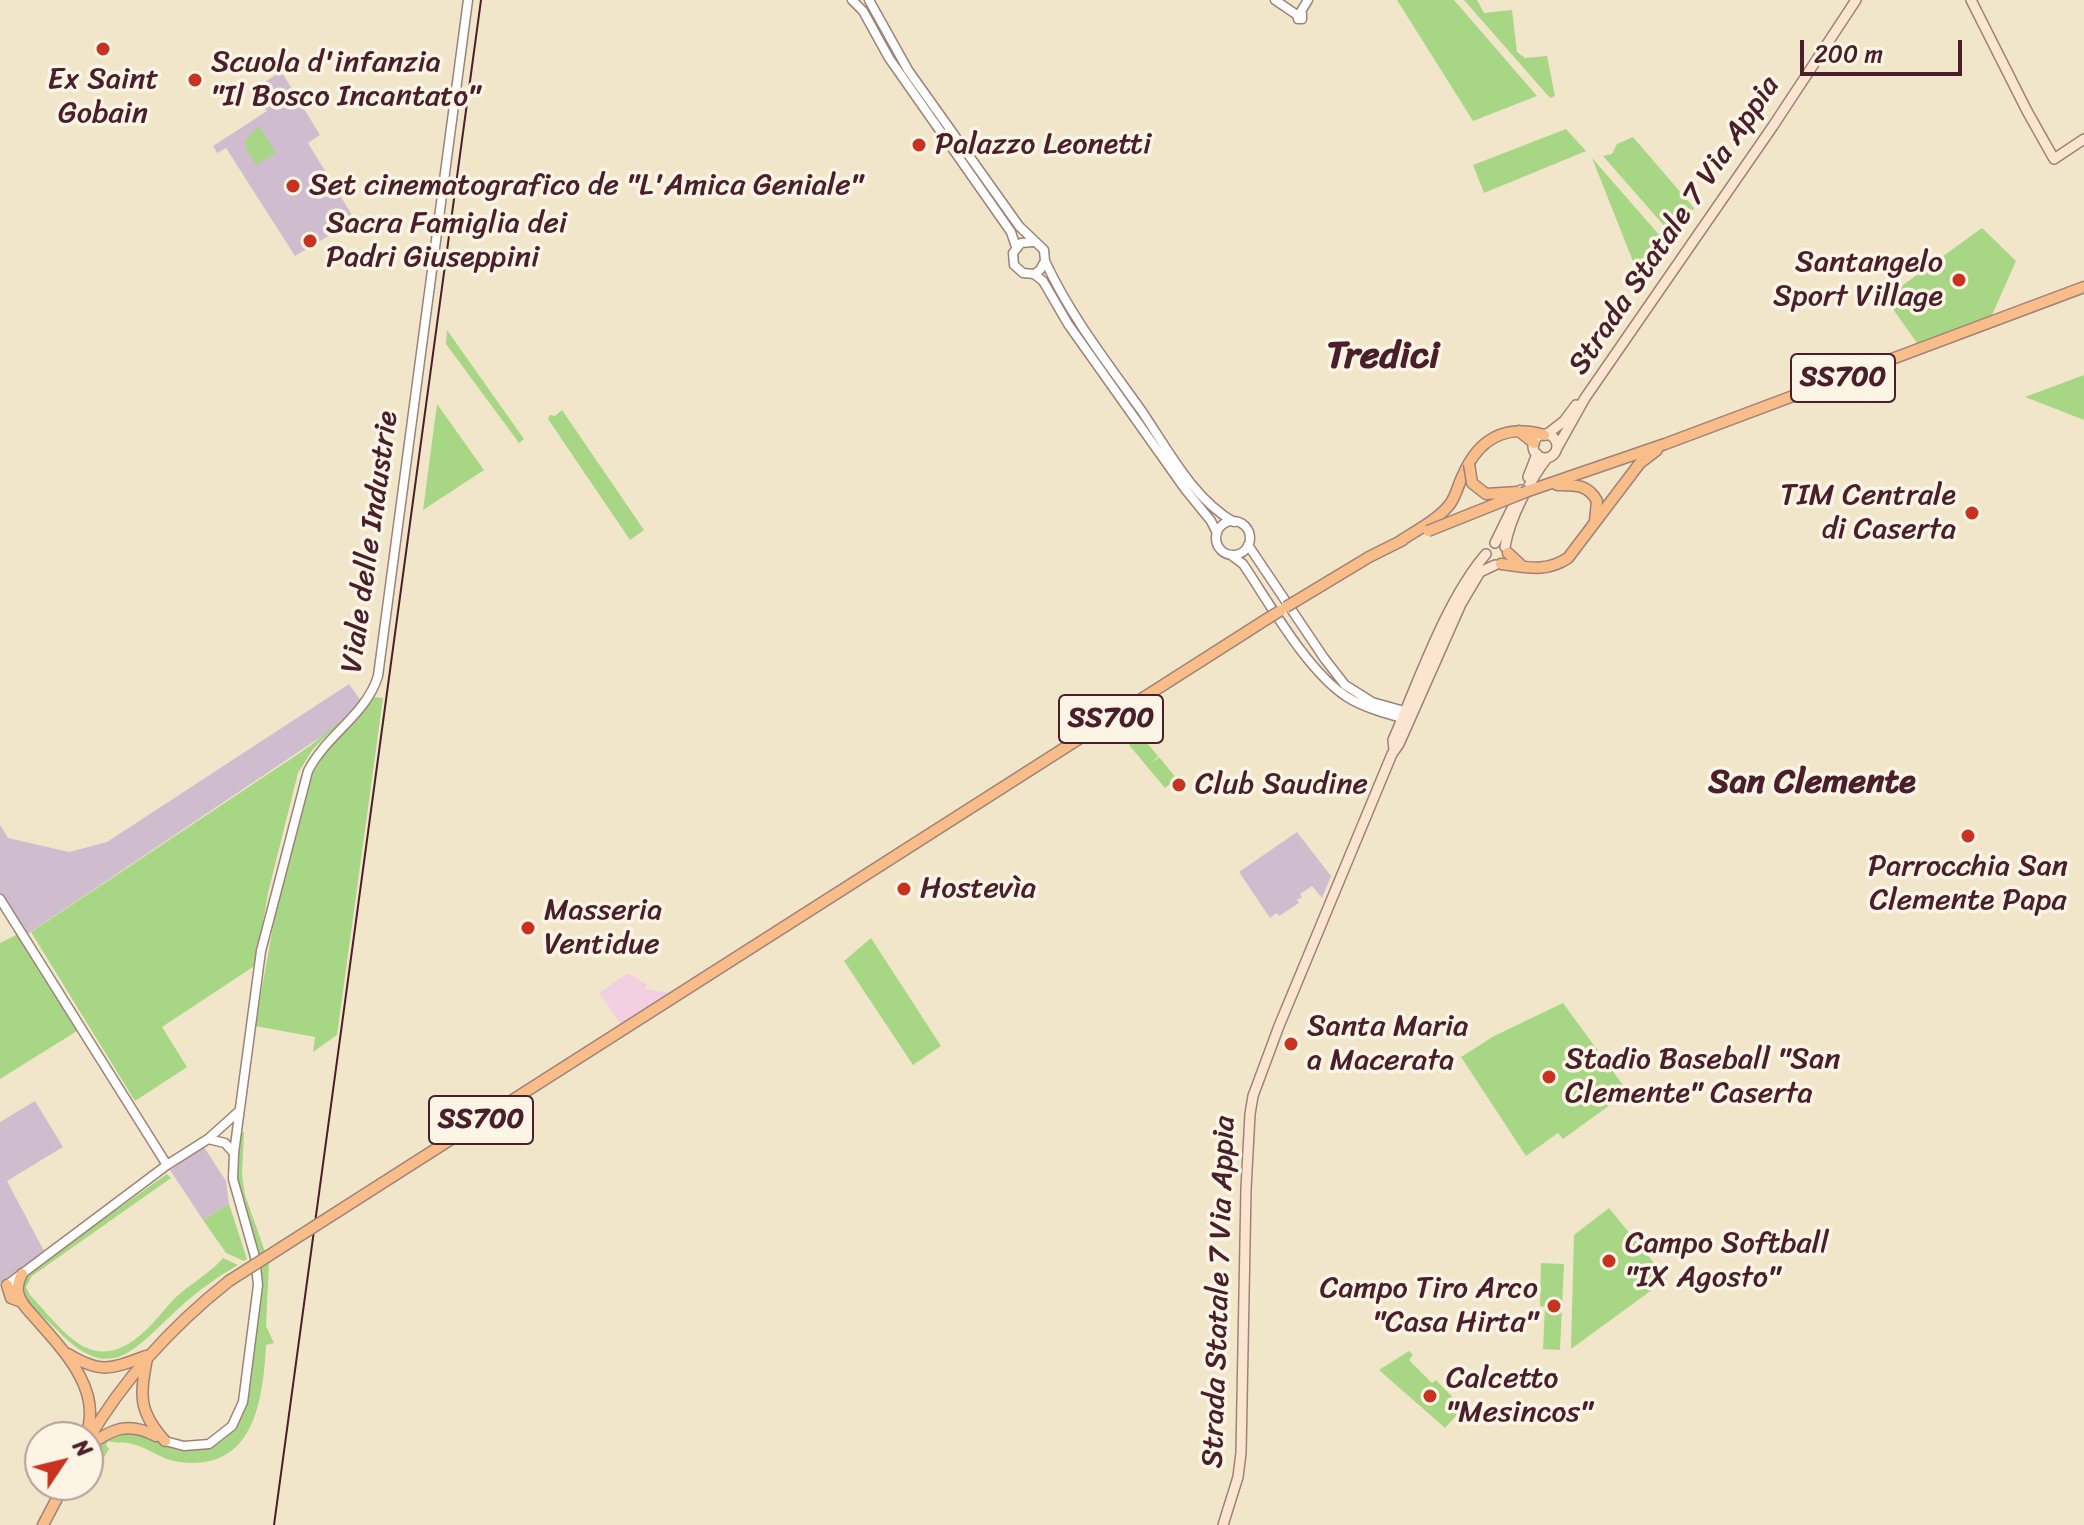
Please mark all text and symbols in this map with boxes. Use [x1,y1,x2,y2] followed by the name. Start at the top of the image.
[1804,24,1966,74] scale bar
[1814,33,1883,75] text: 200 m
[94,40,112,58] marker: Ex Saint Gobain
[211,45,480,116] place label: Scuola d'infanzia "Il Bosco Incantato"
[47,62,159,132] place label: Ex Saint Gobain
[1562,70,1788,382] street label: Strada Statale 7 Via Appia
[186,71,204,89] marker: Scuola d'infanzia "Il Bosco Incantato"
[935,127,1151,163] place label: Palazzo Leonetti
[910,136,928,154] marker: Palazzo Leonetti
[309,168,863,204] place label: Set cinematografico de "L'Amica Geniale"
[284,177,302,195] marker: Set cinematografico de "L'Amica Geniale"
[326,206,567,276] place label: Sacra Famiglia dei Padri Giuseppini
[301,232,319,250] marker: Sacra Famiglia dei Padri Giuseppini
[1773,245,1943,316] place label: Santangelo Sport Village
[1950,271,1968,289] marker: Santangelo Sport Village
[1327,334,1439,380] district label: Tredici
[1791,354,1895,402] road number: SS700
[335,409,407,675] street label: Viale delle Industrie
[1780,478,1956,548] place label: TIM Centrale di Caserta
[1963,504,1981,522] marker: TIM Centrale di Caserta
[1059,695,1163,743] road number: SS700
[1708,763,1916,803] district label: San Clemente
[1195,767,1368,803] place label: Club Saudine
[1170,776,1188,794] marker: Club Saudine
[1959,827,1977,845] marker: Parrocchia San Clemente Papa
[1868,849,2068,920] place label: Parrocchia San Clemente Papa
[920,871,1036,907] place label: Hostevìa
[895,880,913,898] marker: Hostevìa
[544,893,662,964] place label: Masseria Ventidue
[519,919,537,937] marker: Masseria Ventidue
[1307,1009,1468,1080] place label: Santa Maria a Macerata
[1282,1035,1300,1053] marker: Santa Maria a Macerata
[1565,1042,1840,1112] place label: Stadio Baseball "San Clemente" Caserta
[1540,1068,1558,1086] marker: Stadio Baseball "San Clemente" Caserta
[429,1096,533,1144] road number: SS700
[1196,1115,1244,1469] street label: Strada Statale 7 Via Appia
[1625,1226,1829,1296] place label: Campo Softball "IX Agosto"
[1600,1252,1618,1270] marker: Campo Softball "IX Agosto"
[1320,1271,1538,1342] place label: Campo Tiro Arco "Casa Hirta"
[1545,1297,1563,1315] marker: Campo Tiro Arco "Casa Hirta"
[1446,1361,1592,1432] place label: Calcetto "Mesincos"
[1421,1387,1439,1405] marker: Calcetto "Mesincos"
[24,1421,104,1501] north arrow
[62,1431,103,1466] text: N

